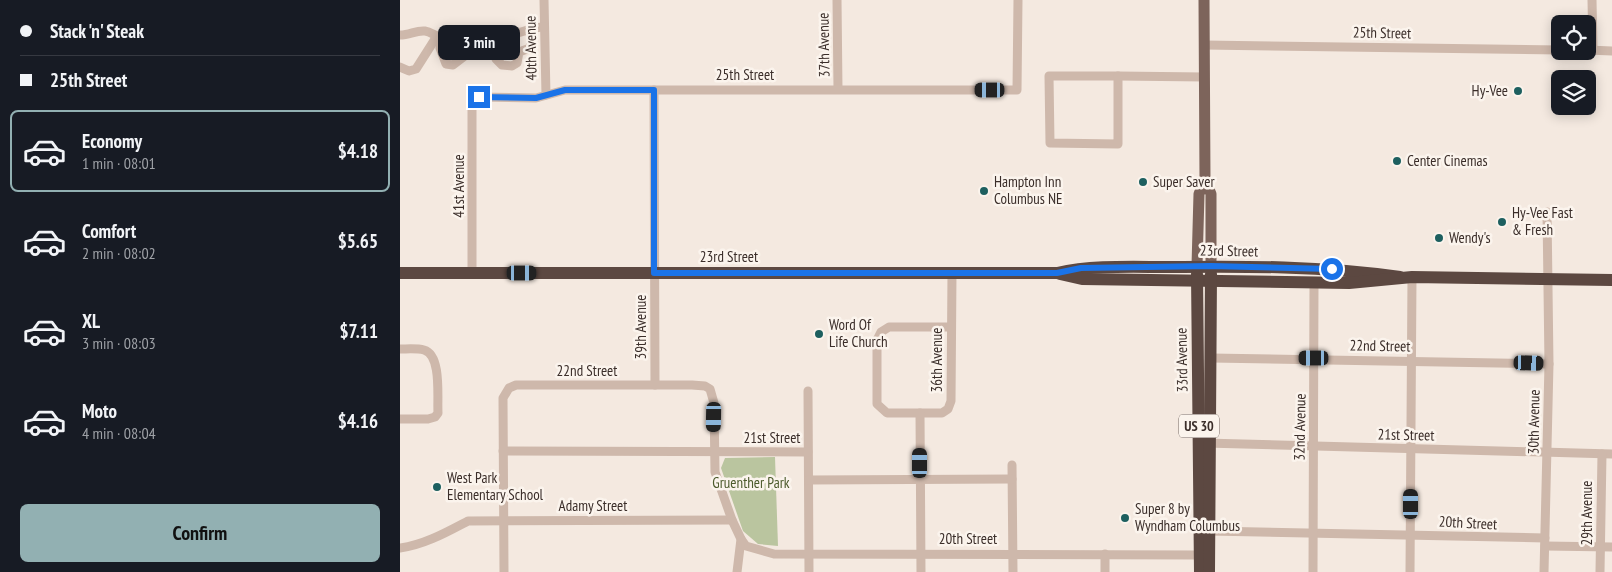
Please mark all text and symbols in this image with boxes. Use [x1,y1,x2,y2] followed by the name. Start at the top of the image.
[813,12,834,78] street label: 37th Avenue
[520,15,541,81] street label: 40th Avenue
[1551,15,1596,115] map controls
[1551,15,1596,60] button: locate
[50,19,144,43] text: Stack 'n' Steak
[1353,22,1411,43] street label: 25th Street
[438,24,520,59] callout: 3 min
[463,32,495,52] text: 3 min
[716,65,774,84] street label: 25th Street
[50,68,127,92] text: 25th Street
[1551,70,1596,115] button: layers
[1472,81,1508,100] place label: Hy-Vee
[975,83,1005,98] car
[1512,85,1524,97] marker: Hy-Vee
[468,86,490,108] route end
[22,129,67,174] icon: car
[82,129,142,153] text: Economy
[338,139,378,163] text: $4.18
[1407,151,1487,170] place label: Center Cinemas
[82,153,156,173] text: 1 min · 08:01
[449,154,468,218] street label: 41st Avenue
[1391,155,1403,167] marker: Center Cinemas
[994,172,1062,208] place label: Hampton Inn Columbus NE
[1153,172,1215,191] place label: Super Saver
[1137,176,1149,188] marker: Super Saver
[978,185,990,197] marker: Hampton Inn Columbus NE
[1512,203,1573,239] place label: Hy-Vee Fast & Fresh
[1496,216,1508,228] marker: Hy-Vee Fast & Fresh
[22,219,67,264] icon: car
[82,219,136,243] text: Comfort
[1449,228,1490,247] place label: Wendy's
[338,229,378,253] text: $5.65
[1433,232,1445,244] marker: Wendy's
[1200,240,1258,261] street label: 23rd Street
[82,243,156,263] text: 2 min · 08:02
[700,247,758,266] street label: 23rd Street
[1321,258,1343,280] route start
[507,266,537,281] car
[631,295,650,359] street label: 39th Avenue
[22,309,67,354] icon: car
[82,309,100,333] text: XL
[829,315,888,351] place label: Word Of Life Church
[340,319,378,343] text: $7.11
[1171,327,1192,393] street label: 33rd Avenue
[813,328,825,340] marker: Word Of Life Church
[927,328,946,392] street label: 36th Avenue
[82,333,156,353] text: 3 min · 08:03
[1349,335,1411,356] street label: 22nd Street
[1299,351,1329,366] car
[1513,355,1544,371] car
[557,361,617,380] street label: 22nd Street
[1523,389,1544,455] street label: 30th Avenue
[1289,393,1310,461] street label: 32nd Avenue
[22,399,67,444] icon: car
[82,399,117,423] text: Moto
[706,402,721,432] car
[338,409,378,433] text: $4.16
[1179,414,1219,438] road number: US 30
[82,423,156,443] text: 4 min · 08:04
[1377,425,1435,444] street label: 21st Street
[744,428,800,447] street label: 21st Street
[912,448,927,478] car
[447,468,544,504] place label: West Park Elementary School
[712,473,790,492] park label: Gruenther Park
[431,481,443,493] marker: West Park Elementary School
[1577,481,1596,545] street label: 29th Avenue
[1403,489,1418,519] car
[559,496,627,515] street label: Adamy Street
[1135,499,1240,535] place label: Super 8 by Wyndham Columbus
[20,504,380,562] button: Confirm
[1438,511,1498,534] street label: 20th Street
[1119,512,1131,524] marker: Super 8 by Wyndham Columbus
[939,529,997,548] street label: 20th Street

